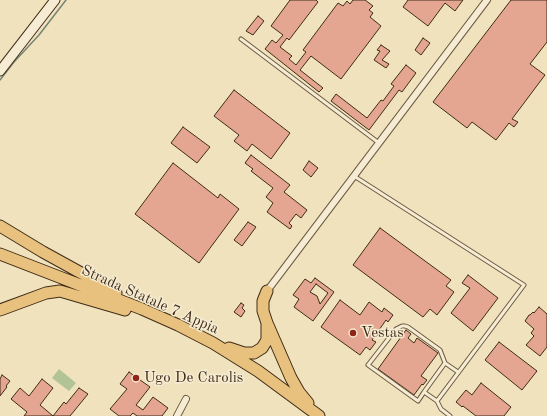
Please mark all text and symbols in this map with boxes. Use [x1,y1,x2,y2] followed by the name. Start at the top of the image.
[78,262,222,338] street label: Strada Statale 7 Appia
[361,324,404,342] place label: Vestas
[348,328,358,338] marker: Vestas
[144,369,243,387] place label: Ugo De Carolis
[131,373,141,383] marker: Ugo De Carolis

